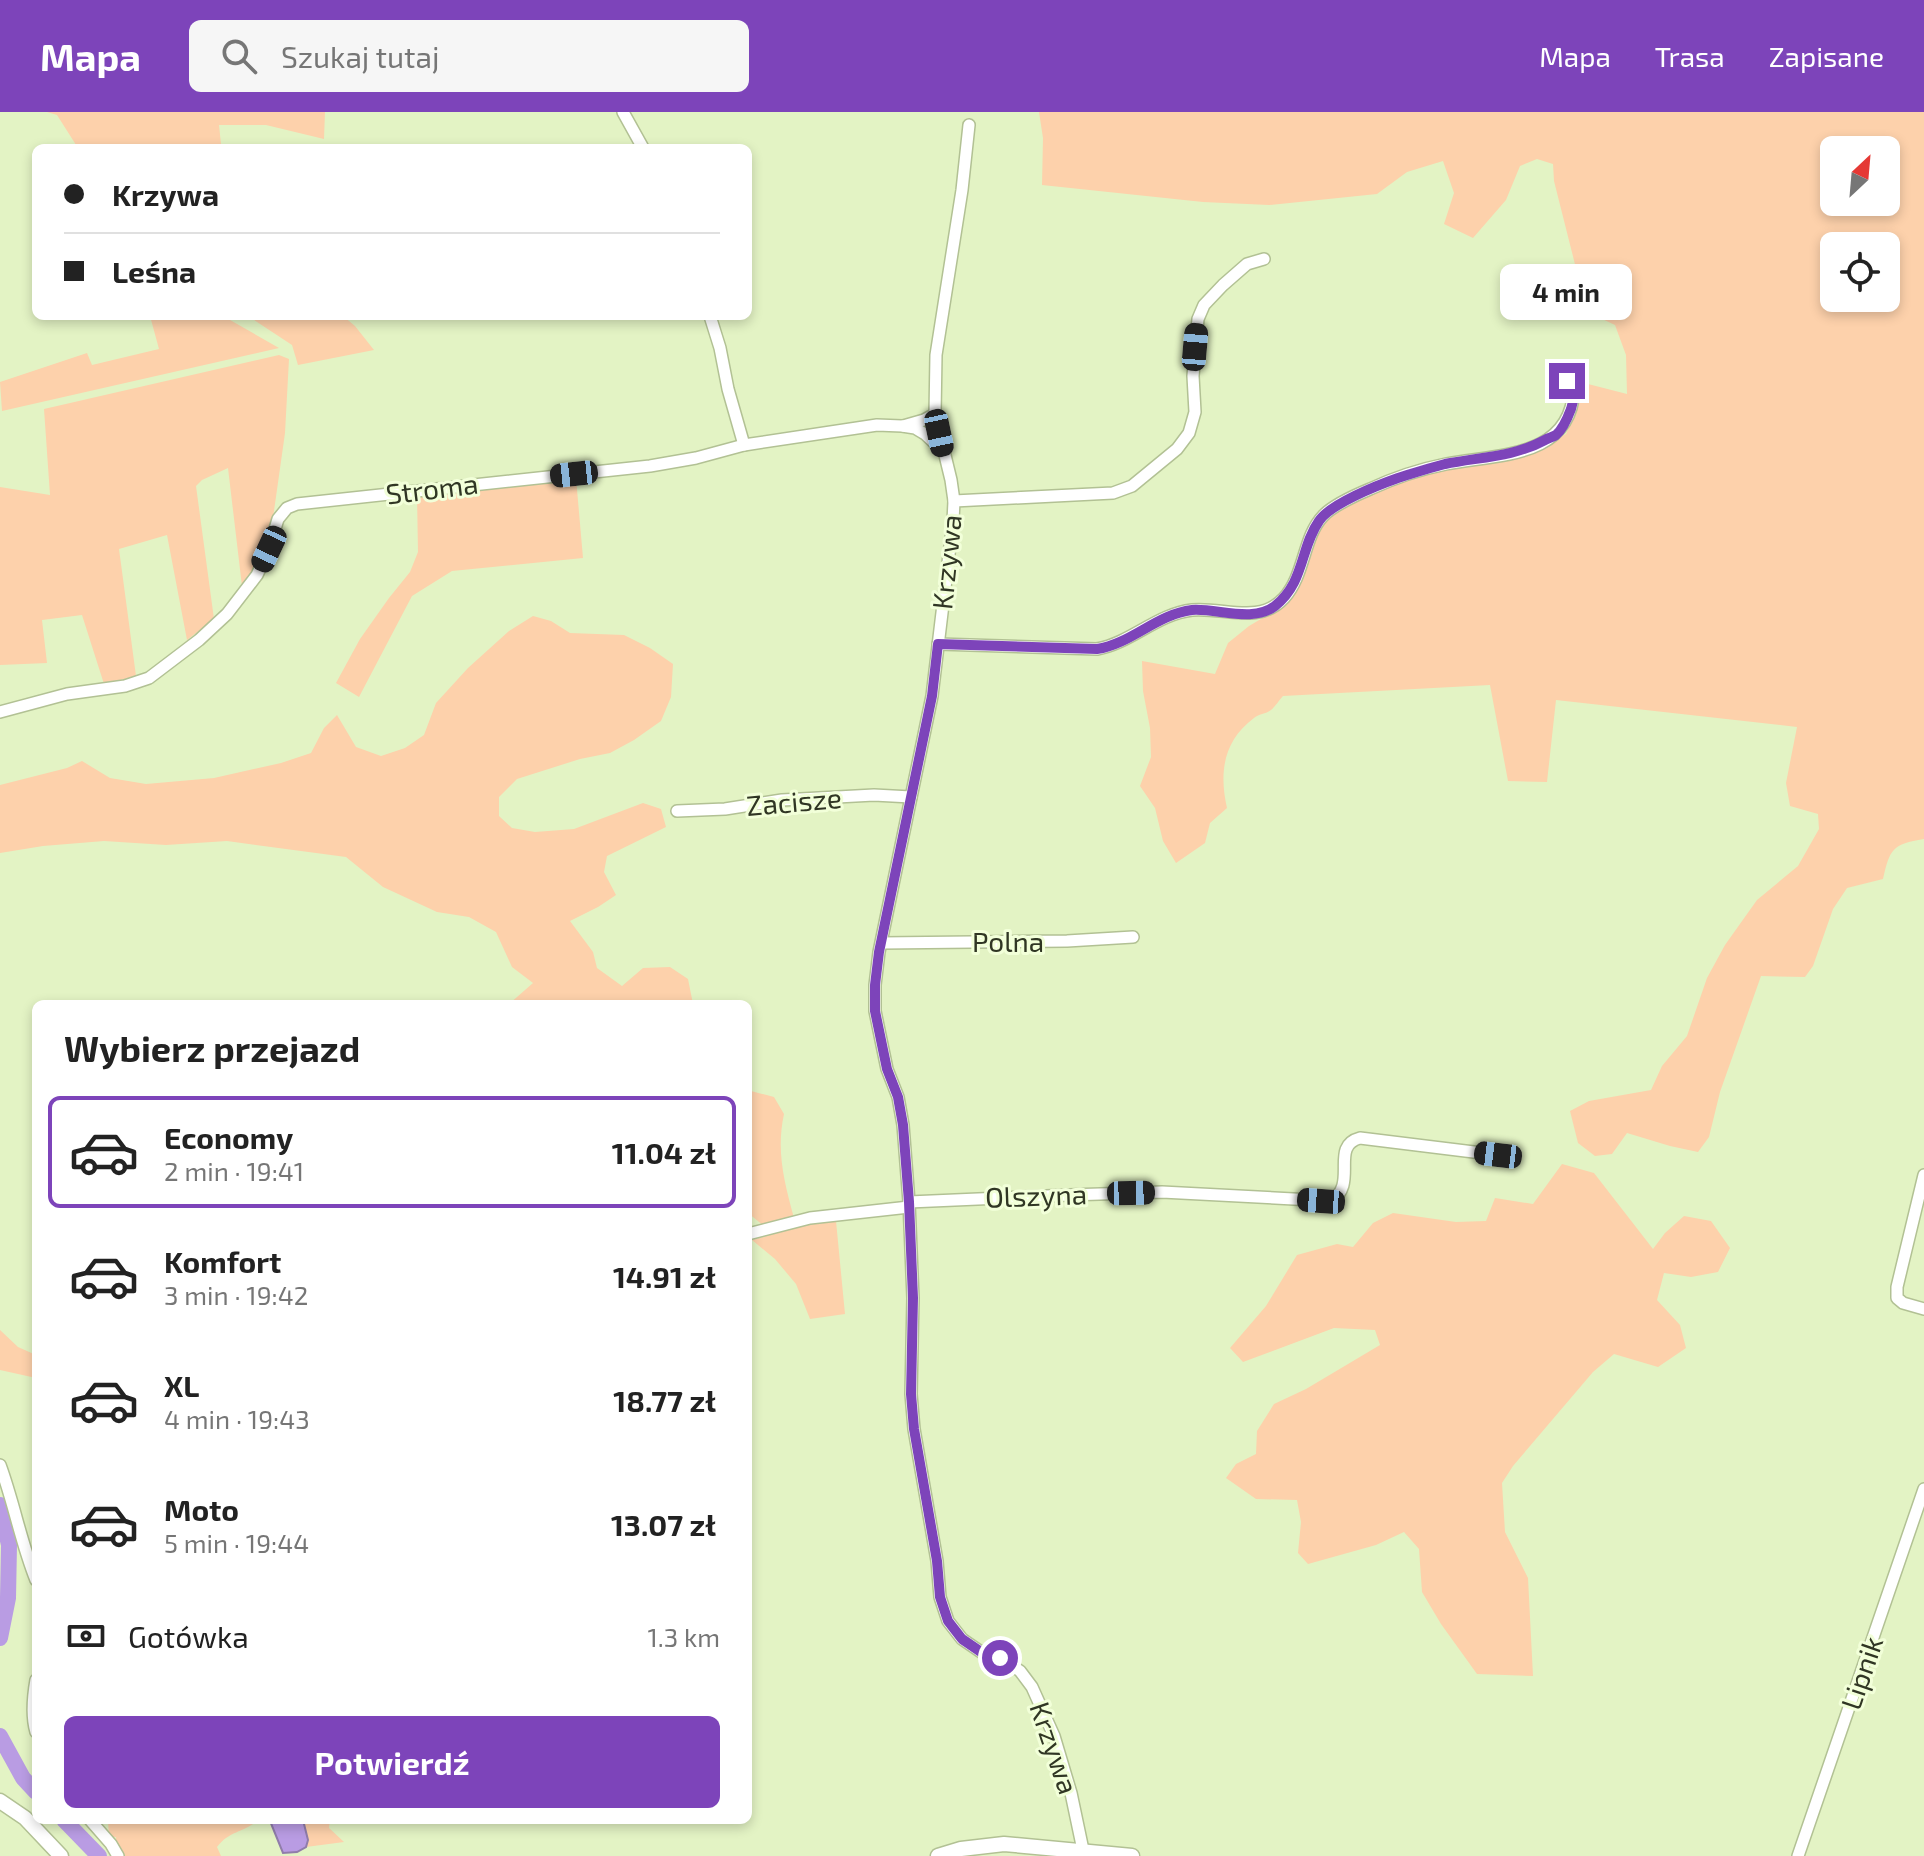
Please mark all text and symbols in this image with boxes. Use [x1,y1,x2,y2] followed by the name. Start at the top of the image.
[189,20,749,92] search box
[40,33,141,79] text: Mapa
[217,34,261,78] icon: search
[281,38,439,74] text: Szukaj tutaj
[1539,39,1611,73] text: Mapa
[1655,39,1725,73] text: Trasa
[1769,39,1884,73] text: Zapisane
[1820,136,1900,216] north arrow
[1820,136,1900,312] map controls
[112,176,219,212] text: Krzywa
[1820,232,1900,312] button: locate
[112,253,196,289] text: Leśna
[1501,265,1633,321] callout: 4 min
[1532,276,1600,307] text: 4 min
[1181,322,1209,372] car
[1549,363,1585,399] route end
[922,407,956,459] car
[549,460,599,488] car
[384,465,480,511] street label: Stroma
[924,513,968,611] street label: Krzywa
[248,522,290,576] car
[745,780,843,822] street label: Zacisze
[972,924,1044,958] street label: Polna
[64,1026,360,1069] text: Wybierz przejazd
[68,1116,140,1188] icon: car
[164,1119,293,1155] text: Economy
[612,1134,716,1170] text: 11.04 zł
[1473,1140,1523,1170] car
[164,1155,304,1186] text: 2 min · 19:41
[984,1176,1088,1214] street label: Olszyna
[1107,1181,1155,1205] car
[1296,1187,1346,1215] car
[68,1240,140,1312] icon: car
[164,1243,281,1279] text: Komfort
[613,1258,716,1294] text: 14.91 zł
[164,1279,308,1310] text: 3 min · 19:42
[68,1364,140,1436] icon: car
[164,1367,199,1403] text: XL
[613,1382,716,1418] text: 18.77 zł
[164,1403,310,1434] text: 4 min · 19:43
[68,1488,140,1560] icon: car
[164,1491,239,1527] text: Moto
[611,1506,716,1542] text: 13.07 zł
[164,1527,309,1558] text: 5 min · 19:44
[64,1614,108,1658] icon: cash
[128,1618,249,1654] text: Gotówka
[647,1621,720,1652] text: 1.3 km
[1833,1632,1889,1714] street label: Lipnik
[982,1640,1018,1676] route start
[1023,1697,1087,1798] street label: Krzywa
[64,1716,720,1808] button: Potwierdź

